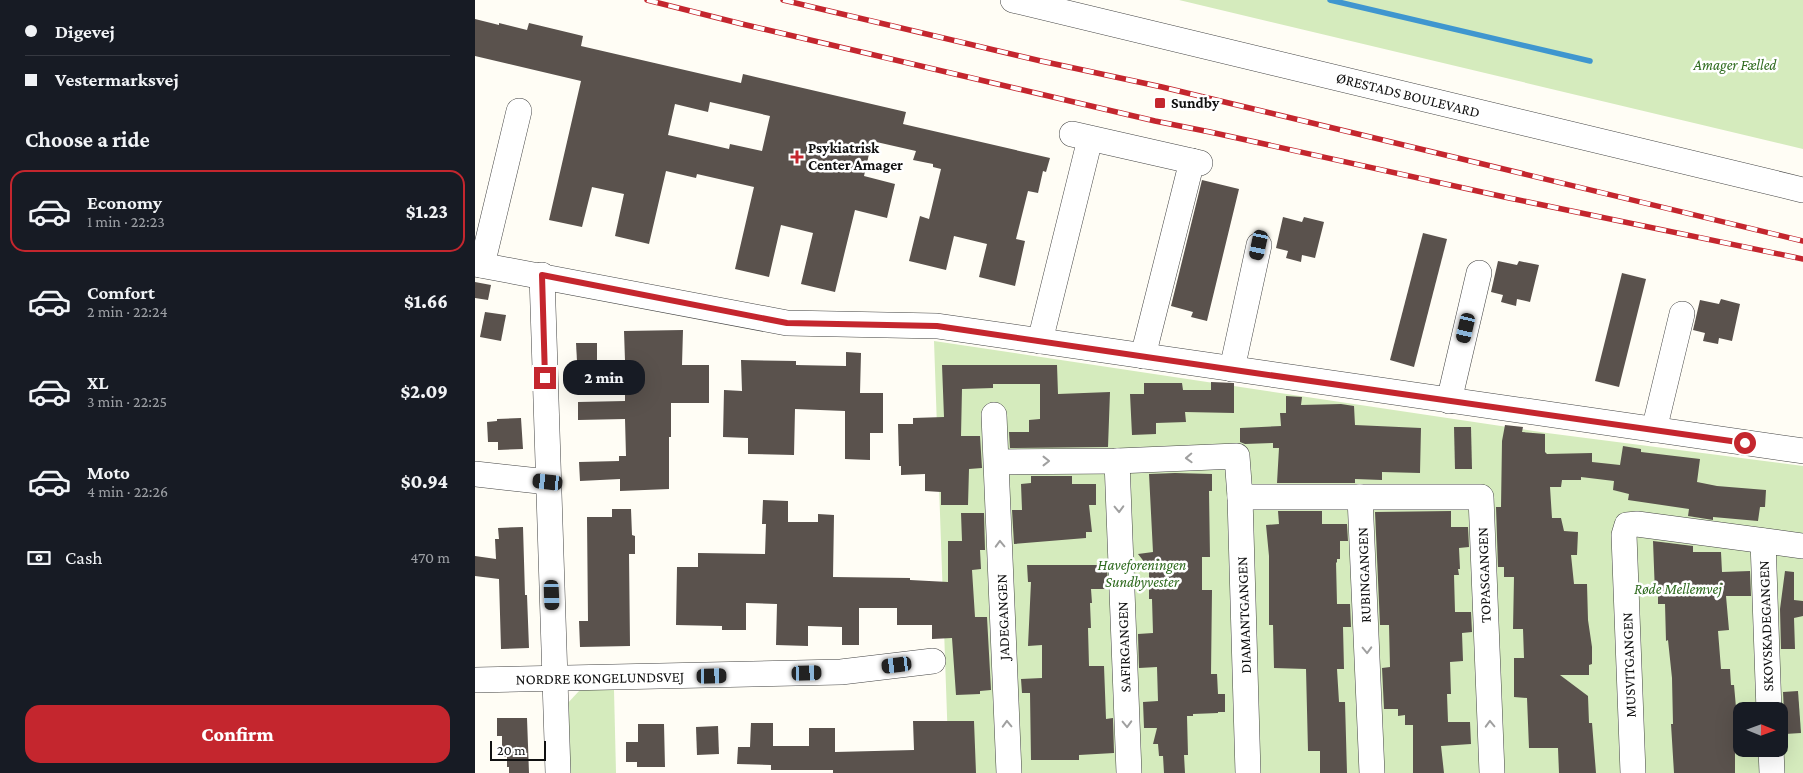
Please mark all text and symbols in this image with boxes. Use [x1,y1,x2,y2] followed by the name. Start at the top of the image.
[55,21,115,42] text: Digevej
[1693,57,1777,74] park label: Amager Fælled
[55,69,179,90] text: Vestermarksvej
[1334,69,1482,121] street label: ØRESTADS BOULEVARD
[1171,95,1220,111] place label: Sundby
[1153,96,1167,110] marker: Sundby
[25,127,150,152] text: Choose a ride
[808,140,903,173] place label: Psykiatrisk Center Amager
[790,150,804,164] marker: Psykiatrisk Center Amager
[27,189,72,234] icon: car
[87,192,162,213] text: Economy
[406,201,448,222] text: $1.23
[87,213,165,230] text: 1 min · 22:23
[1248,229,1269,261] car
[27,279,72,324] icon: car
[87,282,155,303] text: Comfort
[404,291,448,312] text: $1.66
[87,303,168,320] text: 2 min · 22:24
[1455,312,1476,344] car
[563,360,645,396] callout: 2 min
[534,367,556,389] route end
[27,369,72,414] icon: car
[584,369,624,386] text: 2 min
[87,372,109,393] text: XL
[401,381,448,402] text: $2.09
[87,393,167,410] text: 3 min · 22:25
[1734,432,1756,454] route start
[1184,453,1192,463] one-way arrow
[1042,456,1050,466] one-way arrow
[27,459,72,504] icon: car
[87,462,130,483] text: Moto
[401,471,448,492] text: $0.94
[532,473,563,491] car
[87,483,168,500] text: 4 min · 22:26
[1114,506,1124,514] one-way arrow
[1354,527,1374,623] street label: RUBINGANGEN
[1474,527,1494,623] street label: TOPASGANGEN
[995,540,1006,548] one-way arrow
[25,544,53,572] icon: cash
[65,547,103,568] text: Cash
[410,549,450,566] text: 470 m
[1234,556,1254,674] street label: DIAMANTGANGEN
[1098,557,1187,591] park label: Haveforeningen Sundbyvester
[1756,560,1776,692] street label: SKOVSKADEGANGEN
[993,573,1014,662] street label: JADEGANGEN
[543,580,560,610] car
[1634,581,1722,598] park label: Røde Mellemvej
[1114,601,1134,693] street label: SAFIRGANGEN
[1619,612,1639,718] street label: MUSVITGANGEN
[1361,647,1372,655] one-way arrow
[881,656,912,674] car
[791,665,822,681] car
[696,668,727,684] car
[516,669,684,688] street label: NORDRE KONGELUNDSVEJ
[1733,702,1787,758] north arrow
[1733,702,1788,757] map controls
[25,705,450,763] button: Confirm
[1002,720,1013,728] one-way arrow
[1122,720,1133,728] one-way arrow
[1484,720,1495,728] one-way arrow
[490,738,546,761] scale bar
[497,742,525,758] text: 20 m

